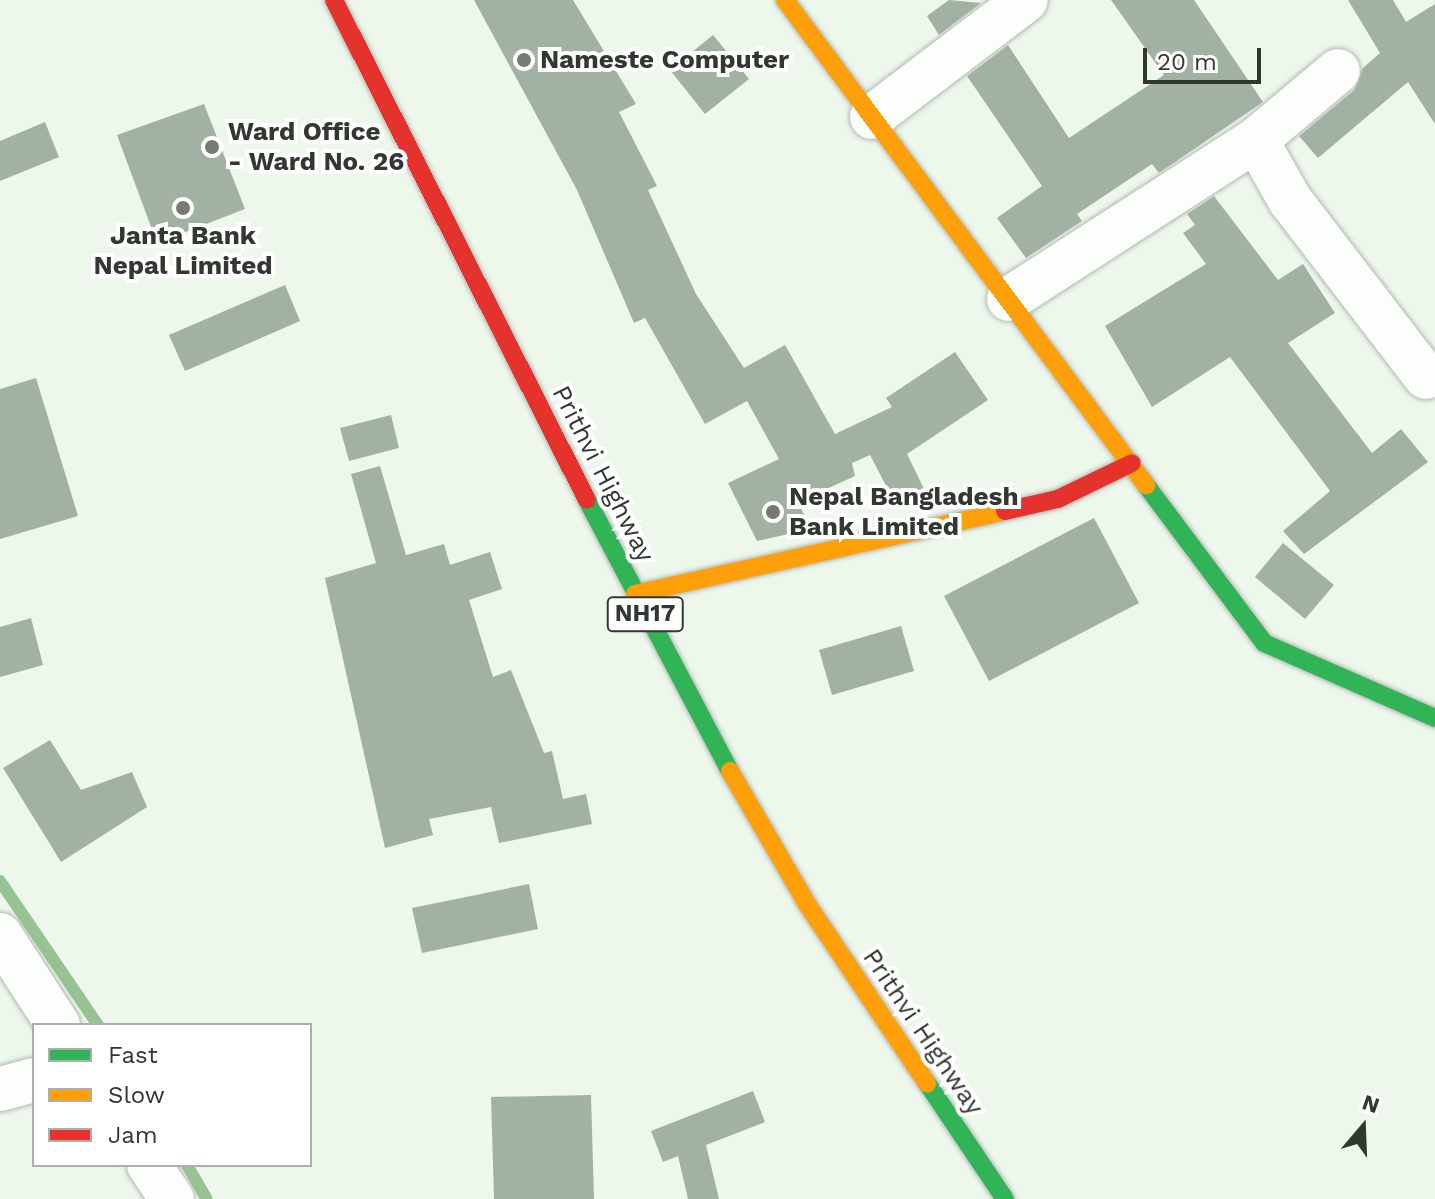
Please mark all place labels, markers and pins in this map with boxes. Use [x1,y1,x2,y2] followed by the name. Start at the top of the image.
[540,44,789,76] place label: Nameste Computer
[515,51,533,69] marker: Nameste Computer
[228,116,405,178] place label: Ward Office - Ward No. 26
[203,138,221,156] marker: Ward Office - Ward No. 26
[174,199,192,217] marker: Janta Bank Nepal Limited
[93,220,273,282] place label: Janta Bank Nepal Limited
[789,481,1019,542] place label: Nepal Bangladesh Bank Limited
[764,503,782,521] marker: Nepal Bangladesh Bank Limited

